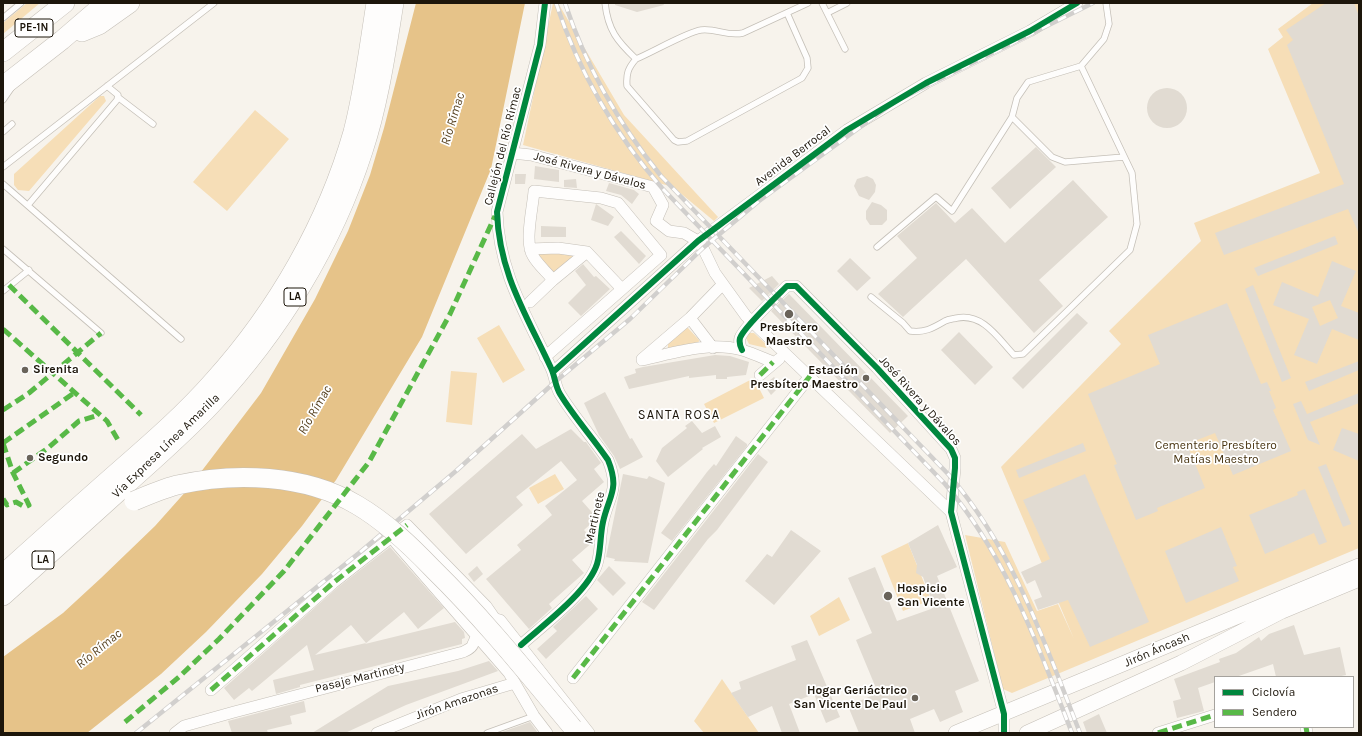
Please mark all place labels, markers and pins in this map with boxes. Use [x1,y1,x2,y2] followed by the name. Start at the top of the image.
[783,308,795,320] marker: Presbítero Maestro
[760,321,818,349] place label: Presbítero Maestro
[33,363,79,377] place label: Sirenita
[750,364,858,392] place label: Estación Presbítero Maestro
[20,365,30,375] marker: Sirenita
[861,373,871,383] marker: Estación Presbítero Maestro
[38,451,88,465] place label: Segundo
[25,453,35,463] marker: Segundo
[897,582,965,610] place label: Hospicio San Vicente
[882,590,894,602] marker: Hospicio San Vicente
[794,684,907,712] place label: Hogar Geriáctrico San Vicente De Paul
[910,693,920,703] marker: Hogar Geriáctrico San Vicente De Paul

